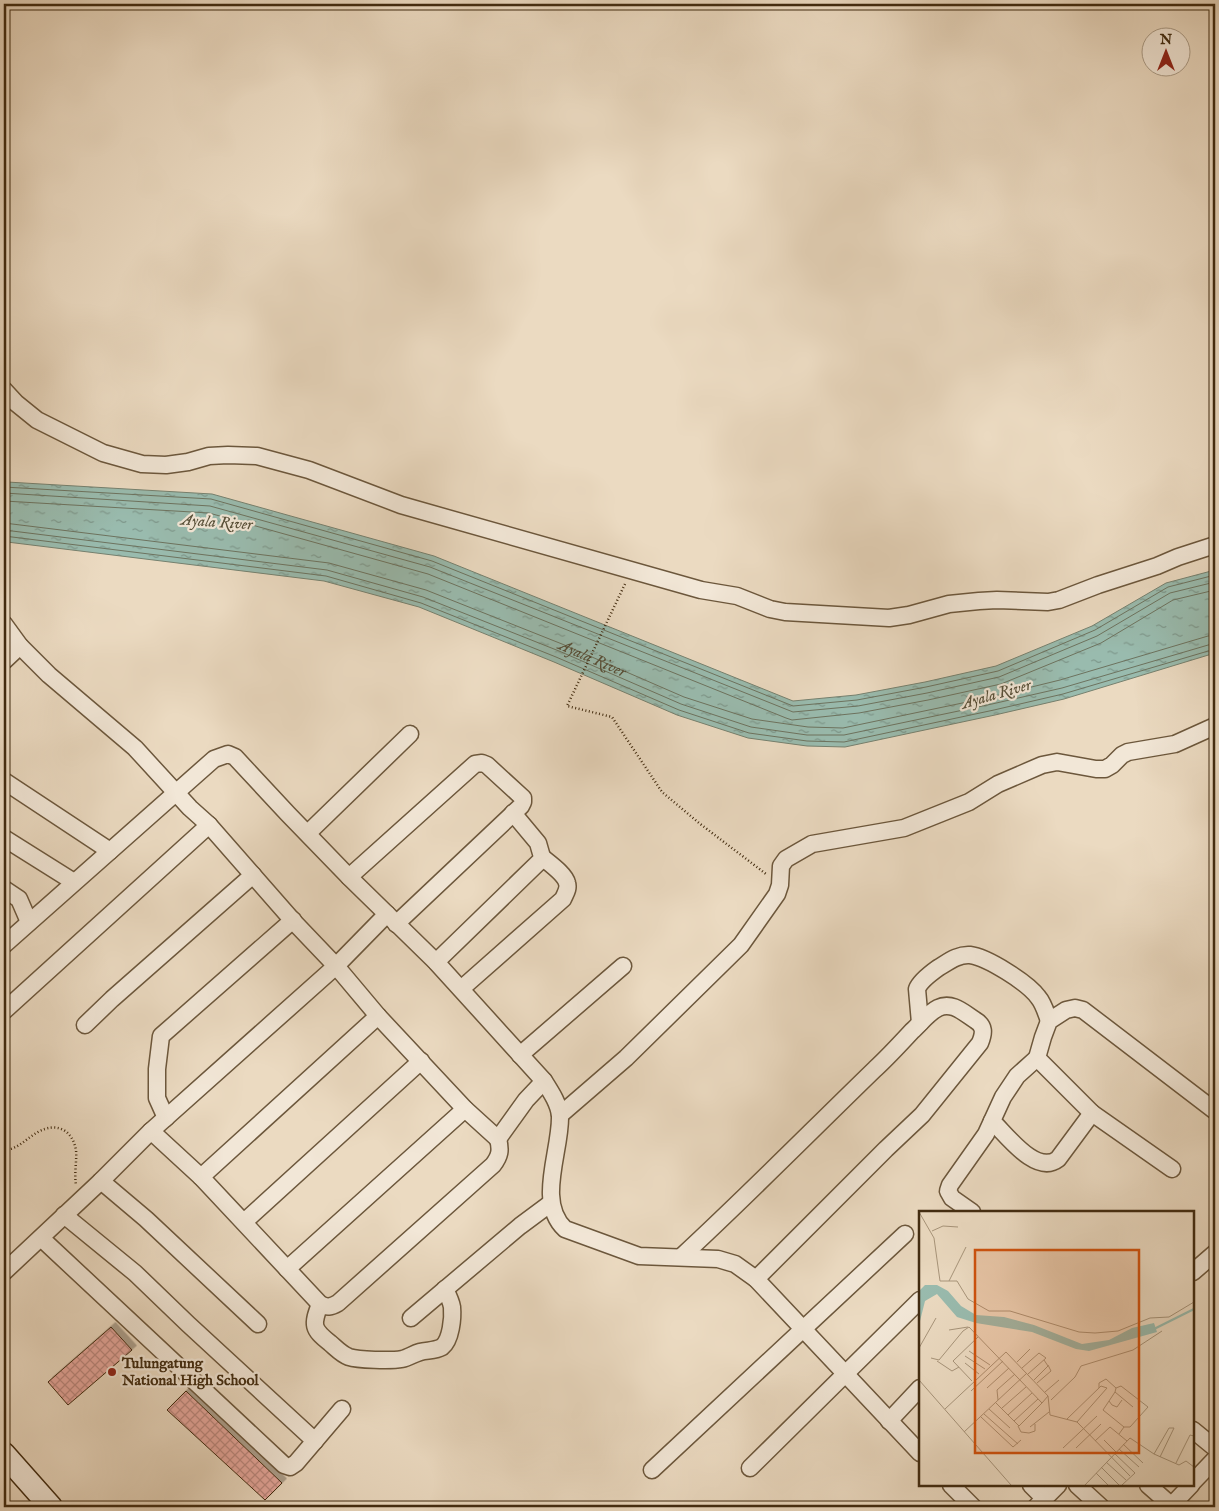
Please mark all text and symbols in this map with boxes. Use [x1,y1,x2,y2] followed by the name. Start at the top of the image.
[1142,28,1192,78] north arrow
[1159,31,1172,49] text: N
[178,510,255,536] water label: Ayala River
[553,635,630,683] water label: Ayala River
[957,675,1035,715] water label: Ayala River
[919,1211,1194,1486] inset map
[121,1354,259,1390] place label: Tulungatung National High School
[106,1366,118,1378] marker: Tulungatung National High School

